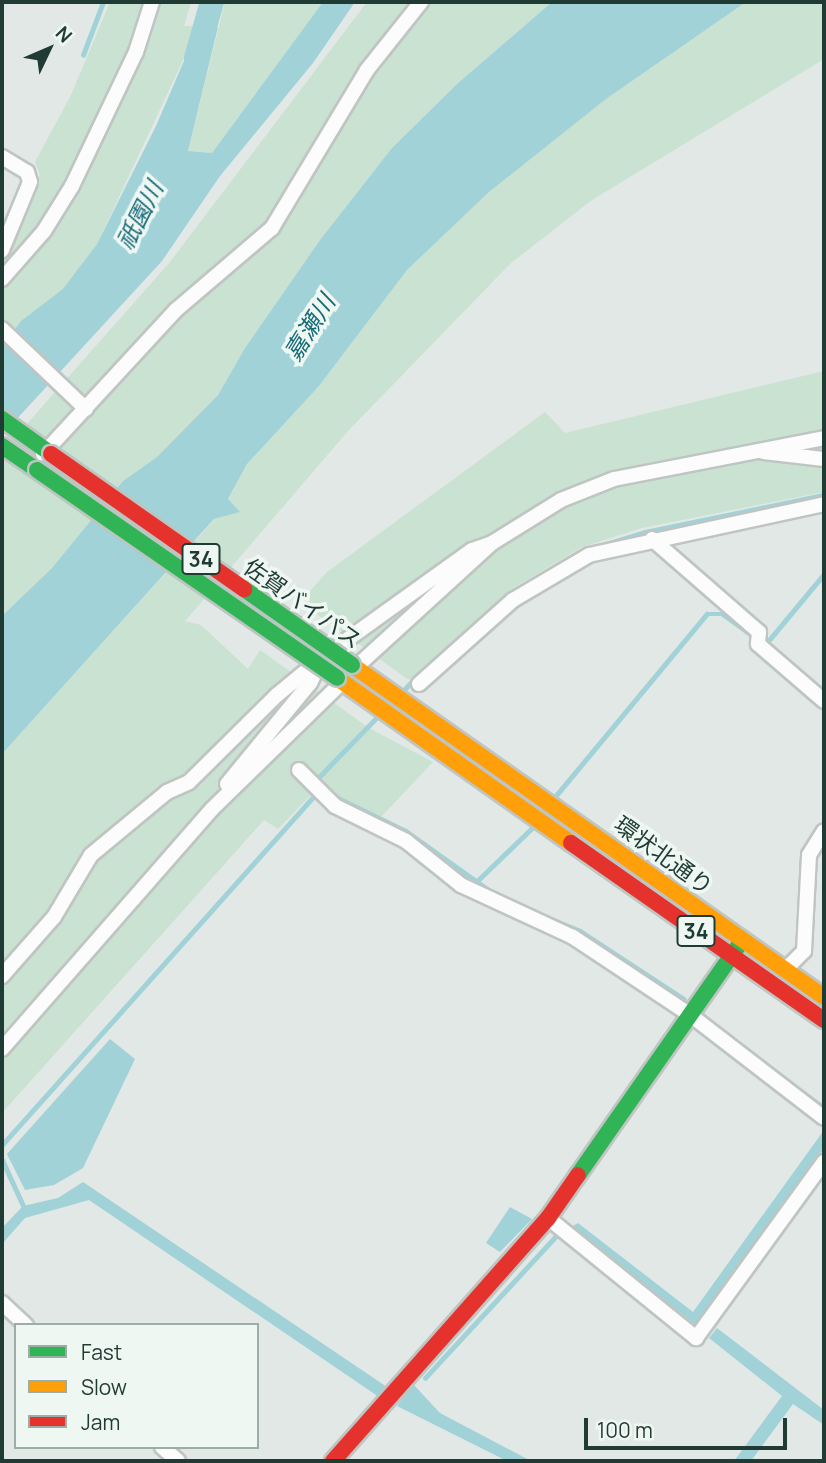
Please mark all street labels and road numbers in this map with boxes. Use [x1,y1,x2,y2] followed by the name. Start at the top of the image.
[180,542,222,576] road number: 34
[239,552,367,654] street label: 佐賀バイパス
[609,810,719,900] street label: 環状北通り
[675,914,717,948] road number: 34

